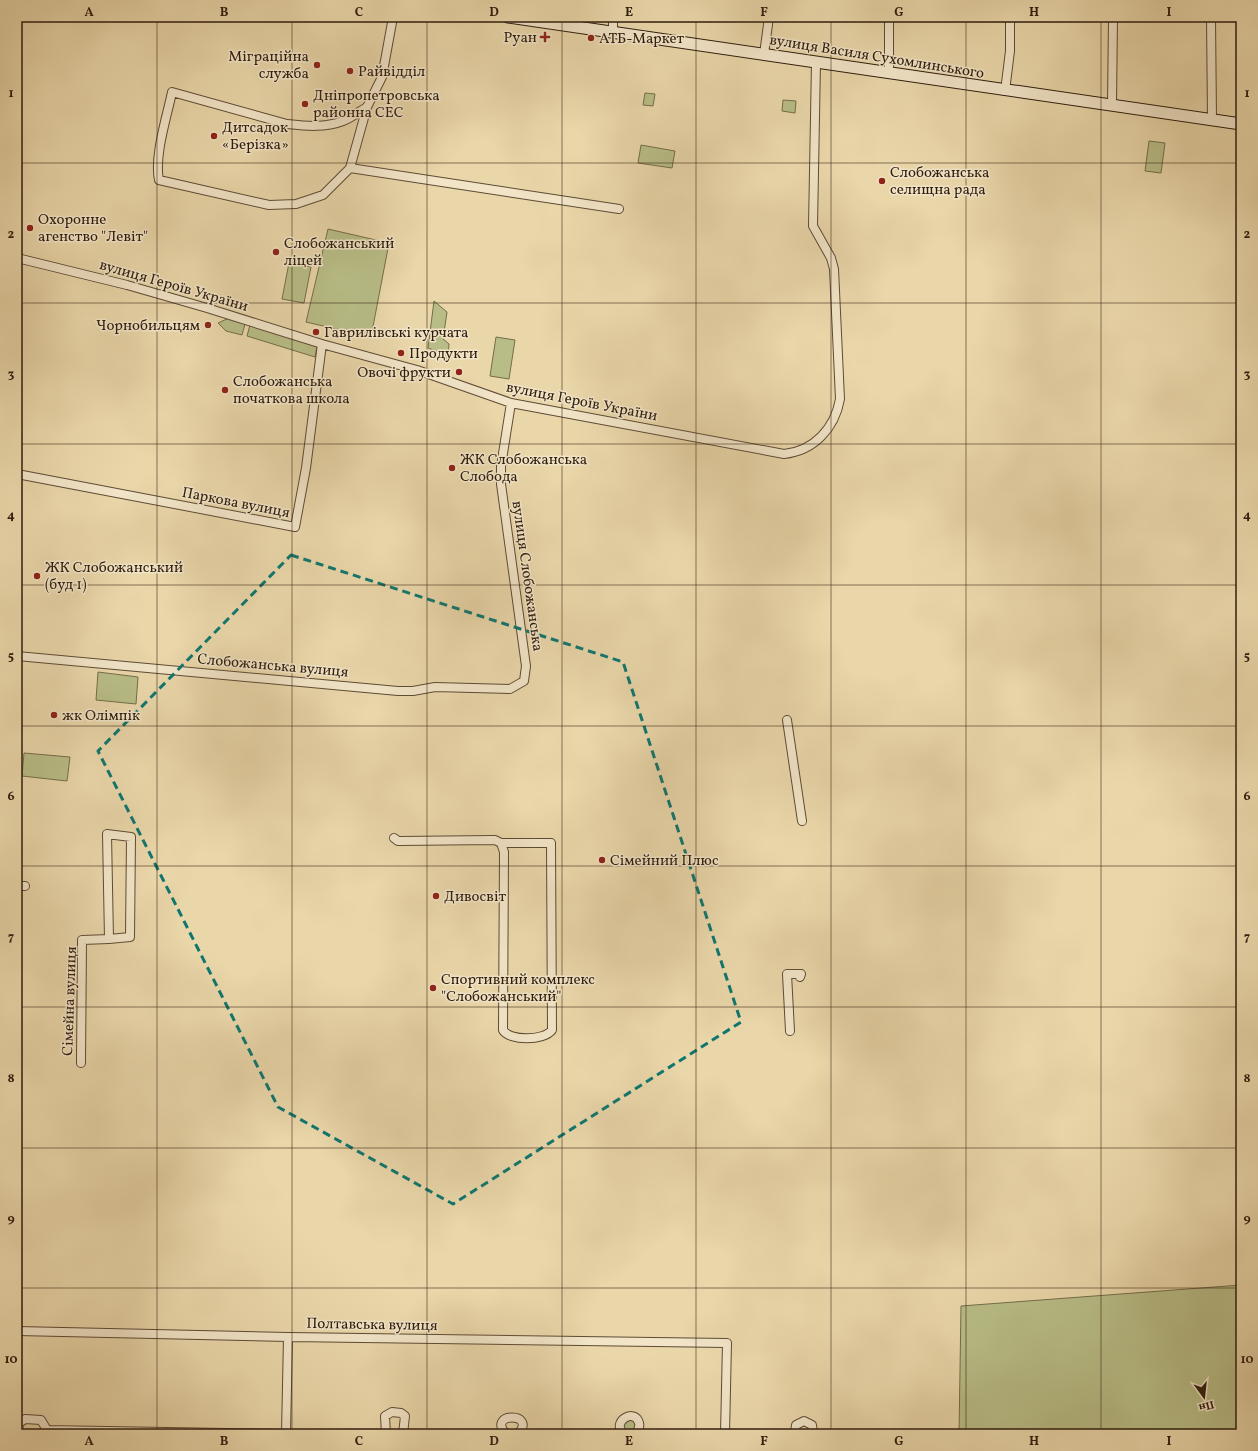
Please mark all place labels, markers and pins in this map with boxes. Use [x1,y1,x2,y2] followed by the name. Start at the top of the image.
[504,28,537,49] place label: Руан
[599,29,684,50] place label: АТБ-Маркет
[540,32,550,42] marker: Руан
[586,33,596,43] marker: АТБ-Маркет
[228,47,309,85] place label: Міграційна служба
[312,60,322,70] marker: Міграційна служба
[358,62,425,83] place label: Райвідділ
[345,66,355,76] marker: Райвідділ
[313,86,440,124] place label: Дніпропетровська районна СЕС
[300,99,310,109] marker: Дніпропетровська районна СЕС
[222,118,289,156] place label: Дитсадок «Берізка»
[209,131,219,141] marker: Дитсадок «Берізка»
[890,163,990,201] place label: Слобожанська селищна рада
[877,176,887,186] marker: Слобожанська селищна рада
[38,210,148,248] place label: Охоронне агенство "Левіт"
[25,223,35,233] marker: Охоронне агенство "Левіт"
[284,234,394,272] place label: Слобожанський ліцей
[271,247,281,257] marker: Слобожанський ліцей
[96,316,200,337] place label: Чорнобильцям
[203,320,213,330] marker: Чорнобильцям
[324,323,469,344] place label: Гаврилівські курчата
[311,327,321,337] marker: Гаврилівські курчата
[409,344,478,365] place label: Продукти
[396,348,406,358] marker: Продукти
[357,363,451,384] place label: Овочі фрукти
[454,367,464,377] marker: Овочі фрукти
[233,372,350,410] place label: Cлобожанська початкова школа
[220,385,230,395] marker: Cлобожанська початкова школа
[460,450,587,488] place label: ЖК Слобожанська Слобода
[447,463,457,473] marker: ЖК Слобожанська Слобода
[45,558,183,596] place label: ЖК Слобожанський (буд 1)
[32,571,42,581] marker: ЖК Слобожанський (буд 1)
[62,706,140,727] place label: жк Олімпік
[49,710,59,720] marker: жк Олімпік
[610,851,719,872] place label: Сімейний Плюс
[597,855,607,865] marker: Сімейний Плюс
[444,887,506,908] place label: Дивосвіт
[431,891,441,901] marker: Дивосвіт
[441,970,595,1008] place label: Спортивний комплекс "Слобожанський"
[428,983,438,993] marker: Спортивний комплекс "Слобожанський"

